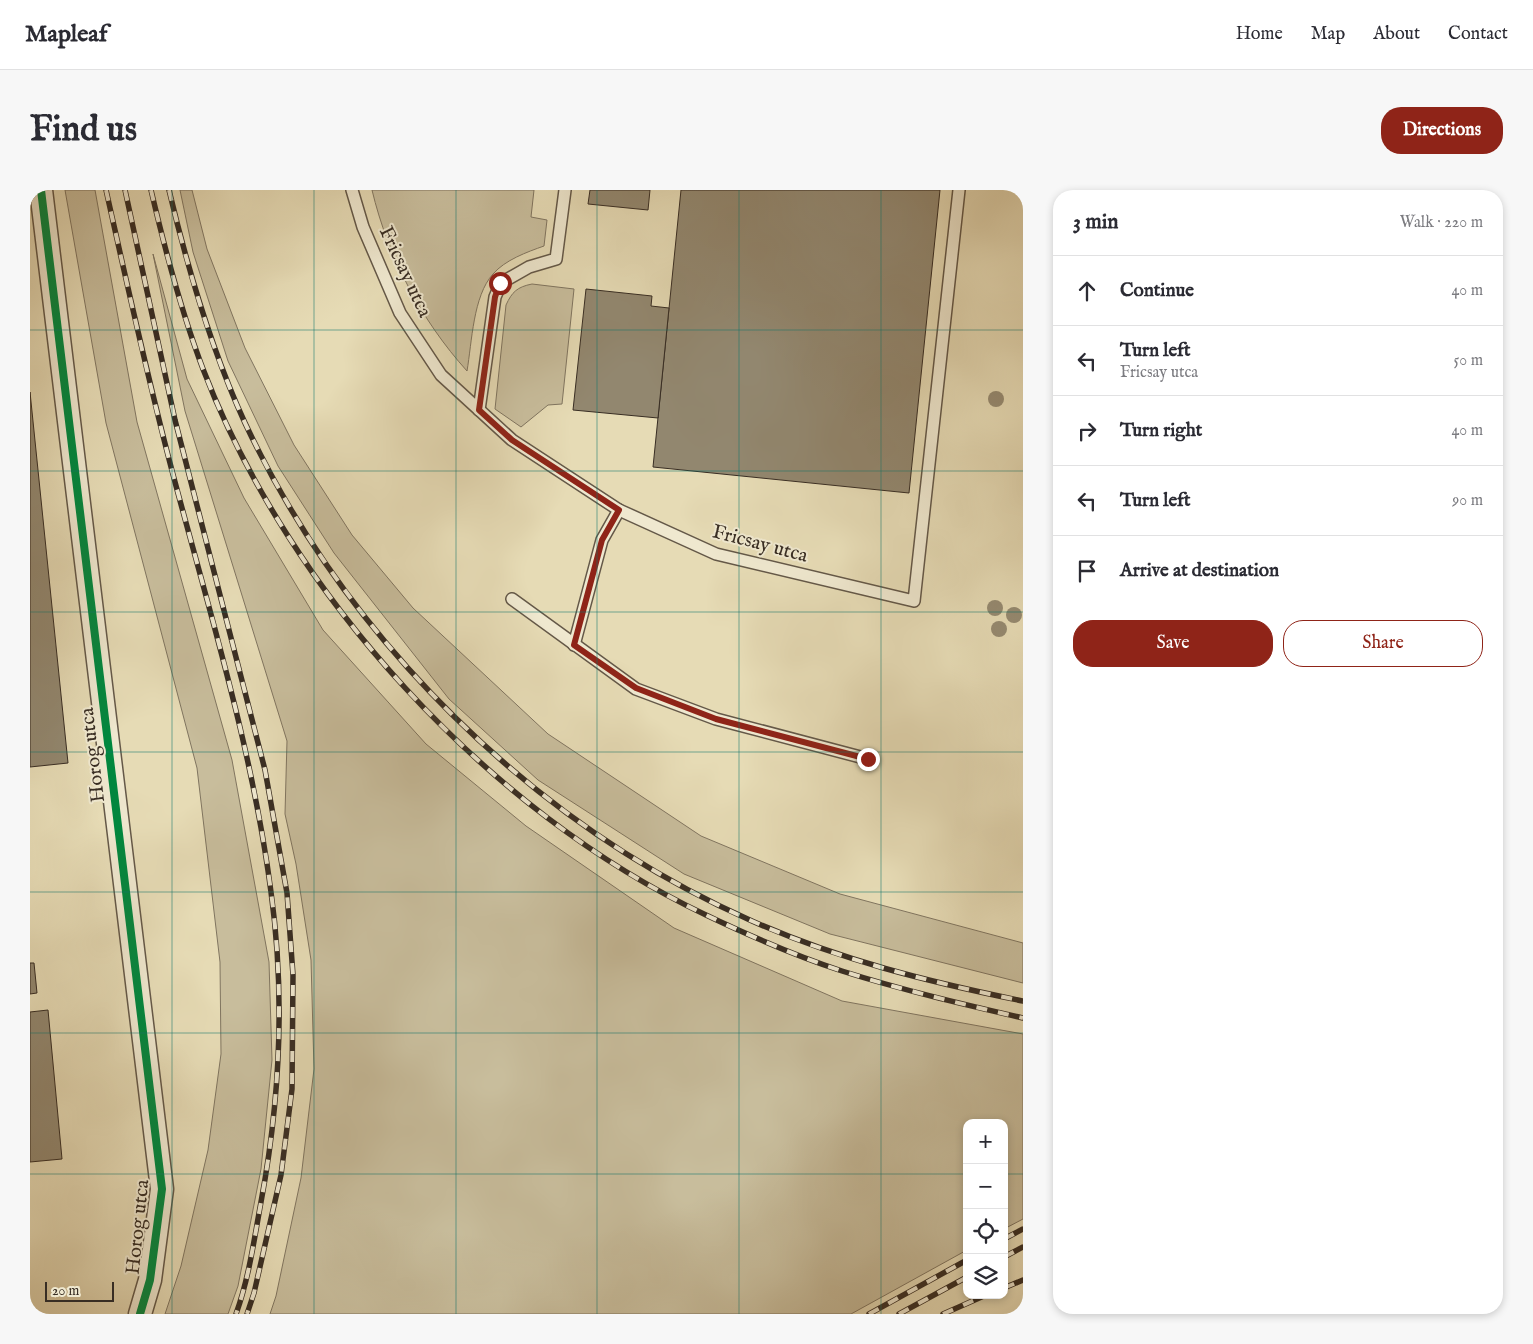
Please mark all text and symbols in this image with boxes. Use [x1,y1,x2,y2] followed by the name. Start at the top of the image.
[25,19,107,50] text: Mapleaf
[1236,23,1283,46] text: Home
[1311,23,1345,46] text: Map
[1373,23,1420,46] text: About
[1448,23,1508,46] text: Contact
[1381,107,1503,154] button: Directions
[30,108,137,153] text: Find us
[1073,209,1118,236] text: 3 min
[1400,213,1483,233] text: Walk · 220 m
[373,222,437,322] street label: Fricsay utca
[489,272,512,295] route start
[1073,277,1101,305] icon: ahead
[1120,279,1194,303] text: Continue
[1451,281,1483,301] text: 40 m
[1120,339,1191,363] text: Turn left
[1073,347,1101,375] icon: left
[1454,351,1483,371] text: 50 m
[1120,363,1198,383] text: Fricsay utca
[1073,417,1101,445] icon: right
[1120,419,1202,443] text: Turn right
[1451,421,1483,441] text: 40 m
[1073,487,1101,515] icon: left
[1120,489,1191,513] text: Turn left
[1452,491,1483,511] text: 90 m
[710,519,811,569] street label: Fricsay utca
[1073,557,1101,585] icon: arrive
[1120,559,1279,583] text: Arrive at destination
[1073,620,1273,667] button: Save
[1283,620,1483,667] button: Share
[75,706,111,804] street label: Horog utca
[857,748,880,771] route end
[963,1119,1008,1299] map controls
[963,1119,1008,1164] button: +
[963,1164,1008,1209] button: −
[121,1178,155,1276] street label: Horog utca
[963,1209,1008,1254] button: locate
[963,1254,1008,1299] button: layers
[45,1279,114,1302] scale bar
[52,1282,79,1300] text: 20 m

